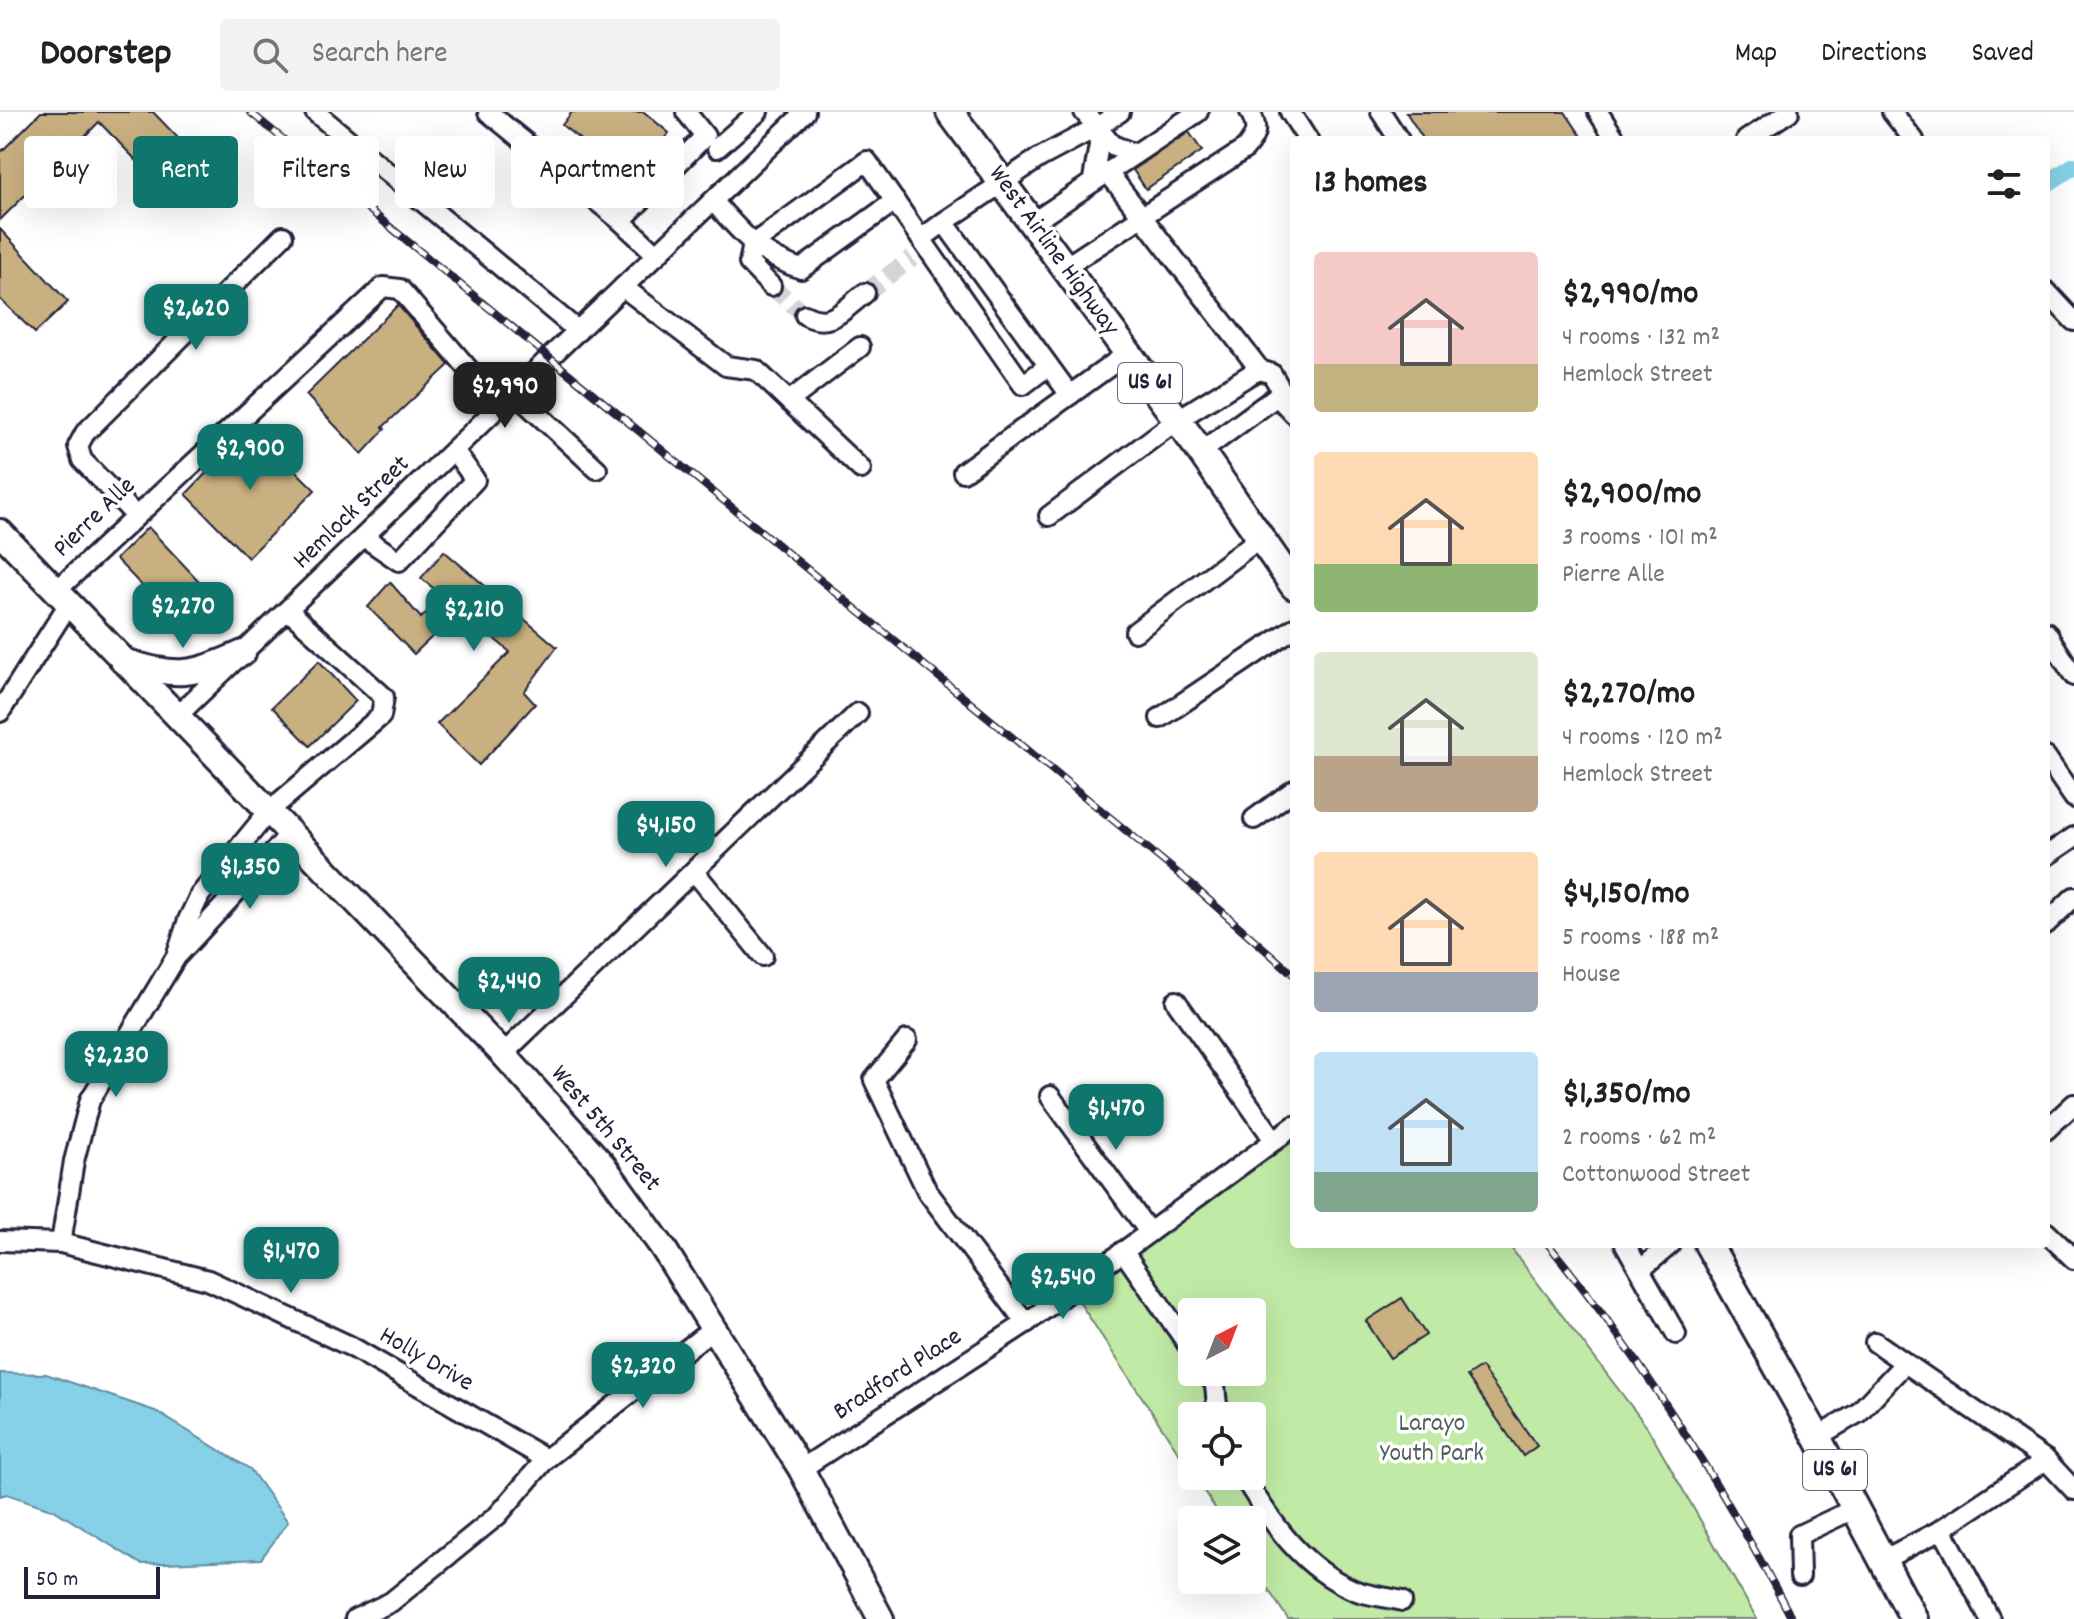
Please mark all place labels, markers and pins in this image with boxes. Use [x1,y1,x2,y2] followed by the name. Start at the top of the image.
[131,284,261,352] pin: $2,620
[440,362,570,430] pin: $2,990
[185,424,315,492] pin: $2,900
[118,582,248,650] pin: $2,270
[409,585,539,653] pin: $2,210
[601,801,731,869] pin: $4,150
[185,843,315,911] pin: $1,350
[444,957,574,1025] pin: $2,440
[51,1031,181,1099] pin: $2,230
[1051,1084,1181,1152] pin: $1,470
[226,1227,356,1295] pin: $1,470
[998,1253,1128,1321] pin: $2,540
[578,1342,708,1410] pin: $2,320

